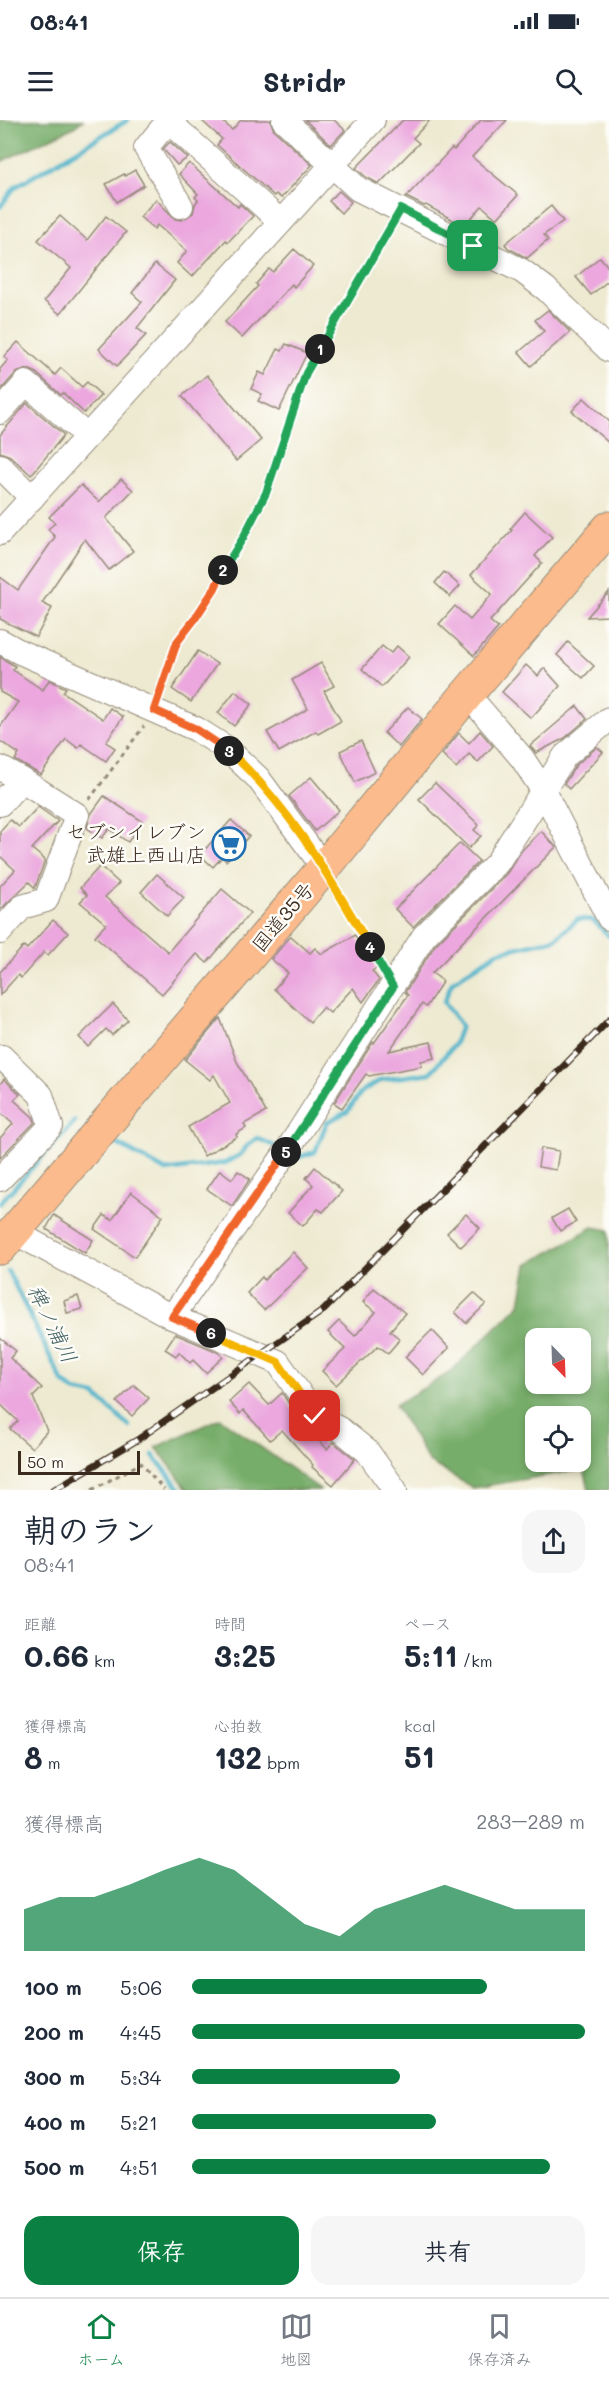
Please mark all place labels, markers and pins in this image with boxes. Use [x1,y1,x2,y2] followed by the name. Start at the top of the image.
[447,220,498,271] pin
[305,334,335,364] pin: 1
[208,555,238,585] pin: 2
[214,736,244,766] pin: 3
[66,818,206,867] place label: セブンイレブン 武雄上西山店
[211,826,247,862] supermarket icon: セブンイレブン 武雄上西山店
[355,932,385,962] pin: 4
[271,1137,301,1167] pin: 5
[196,1318,226,1348] pin: 6
[289,1390,340,1441] pin

